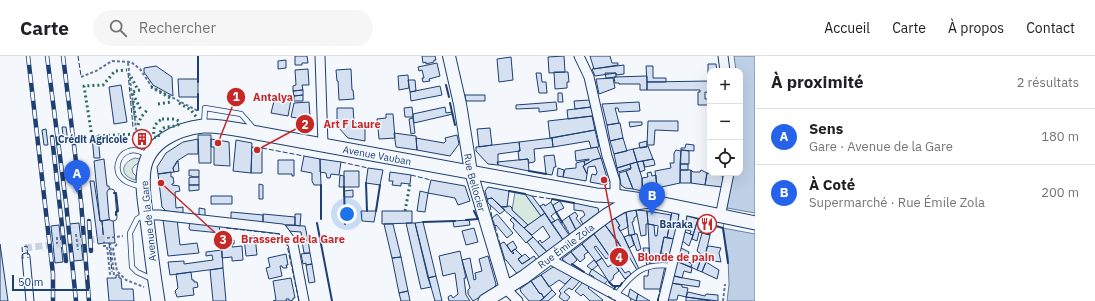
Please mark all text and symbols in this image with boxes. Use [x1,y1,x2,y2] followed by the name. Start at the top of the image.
[93,10,373,46] search box
[20,16,69,40] text: Carte
[107,17,129,39] icon: search
[139,18,216,37] text: Rechercher
[824,19,870,37] text: Accueil
[892,19,926,37] text: Carte
[948,19,1004,37] text: À propos
[1026,19,1075,37] text: Contact
[707,68,743,176] map controls
[707,68,743,104] button: +
[771,71,864,93] text: À proximité
[1017,74,1079,91] text: 2 résultats
[226,85,301,108] callout: Antalya
[232,89,240,104] text: 1
[253,90,293,104] text: Antalya
[707,104,743,140] button: −
[295,113,388,136] callout: Art F Laure
[301,117,309,132] text: 2
[323,117,381,131] text: Art F Laure
[809,119,843,138] text: Sens
[131,128,153,150] building icon: Crédit Agricole
[780,128,788,145] text: A
[1041,128,1079,145] text: 180 m
[58,133,128,146] place label: Crédit Agricole
[809,138,953,155] text: Gare · Avenue de la Gare
[707,140,743,176] button: locate
[342,143,412,168] street label: Avenue Vauban
[461,152,489,213] street label: Rue Bellocier
[64,160,90,193] pin: A
[809,175,855,194] text: À Coté
[138,179,159,262] street label: Avenue de la Gare
[639,182,665,215] pin: B
[780,184,788,201] text: B
[1041,184,1079,201] text: 200 m
[809,194,985,211] text: Supermarché · Rue Émile Zola
[337,204,357,224] your location
[696,213,718,235] restaurant icon: Baraka
[660,218,693,231] place label: Baraka
[535,220,597,271] street label: Rue Émile Zola
[213,228,353,251] callout: Brasserie de la Gare
[219,232,227,247] text: 3
[241,232,345,246] text: Brasserie de la Gare
[609,246,722,269] callout: Blonde de pain
[615,250,623,265] text: 4
[637,250,715,264] text: Blonde de pain
[12,273,89,292] scale bar
[18,275,43,289] text: 50 m

